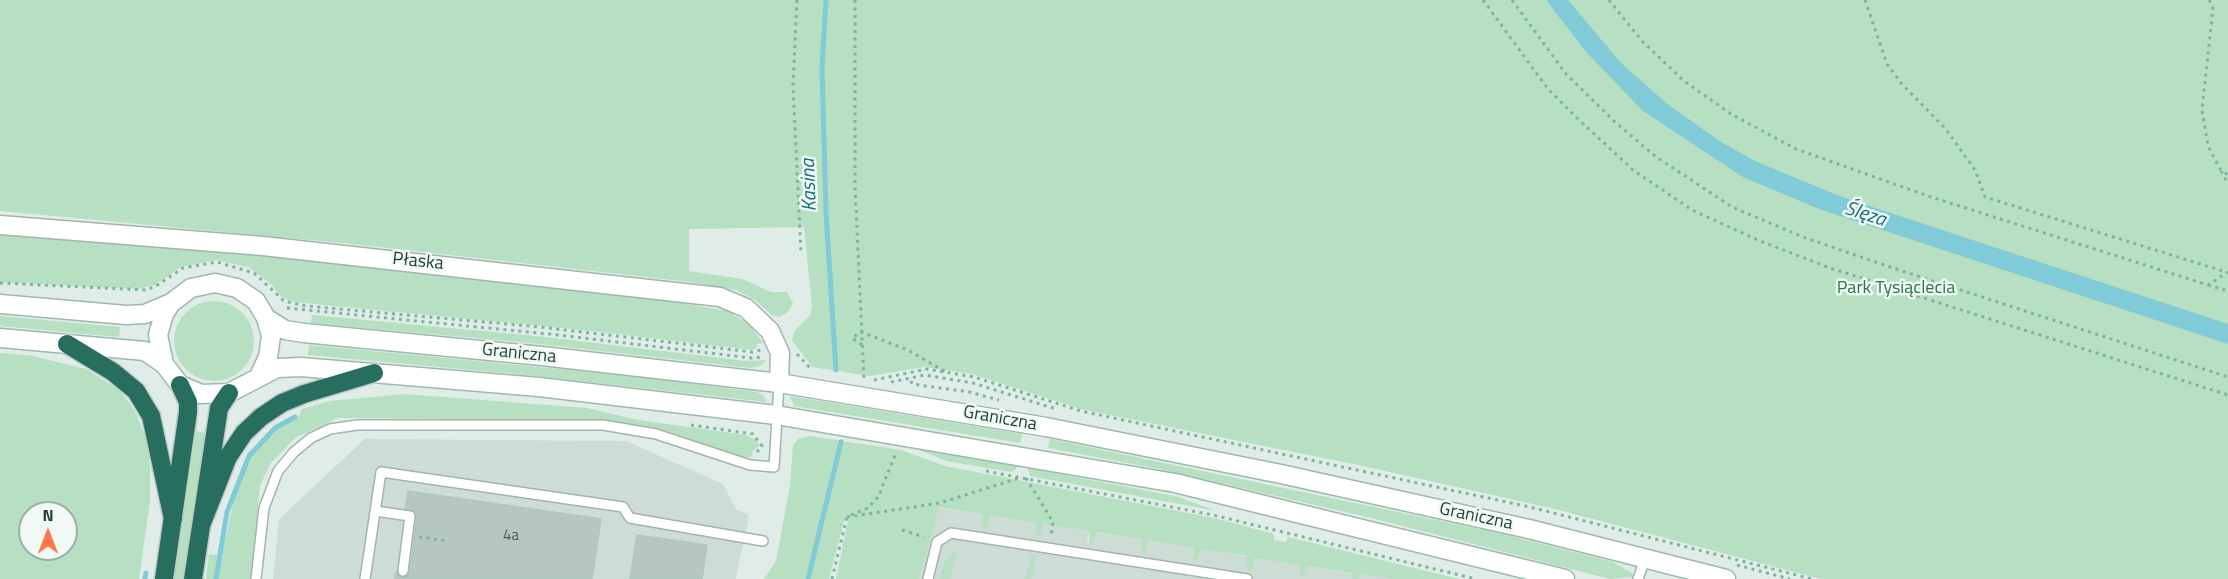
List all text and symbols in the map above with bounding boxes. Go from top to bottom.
water label: Kasina [797,158,823,212]
water label: Ślęza [1841,197,1889,233]
street label: Płaska [391,249,445,275]
park label: Park Tysiąclecia [1837,278,1955,300]
street label: Graniczna [481,339,557,369]
street label: Graniczna [961,402,1039,436]
street label: Graniczna [1437,499,1515,535]
north arrow [18,501,78,561]
text: N [42,503,54,527]
house number: 4a [503,527,519,545]

